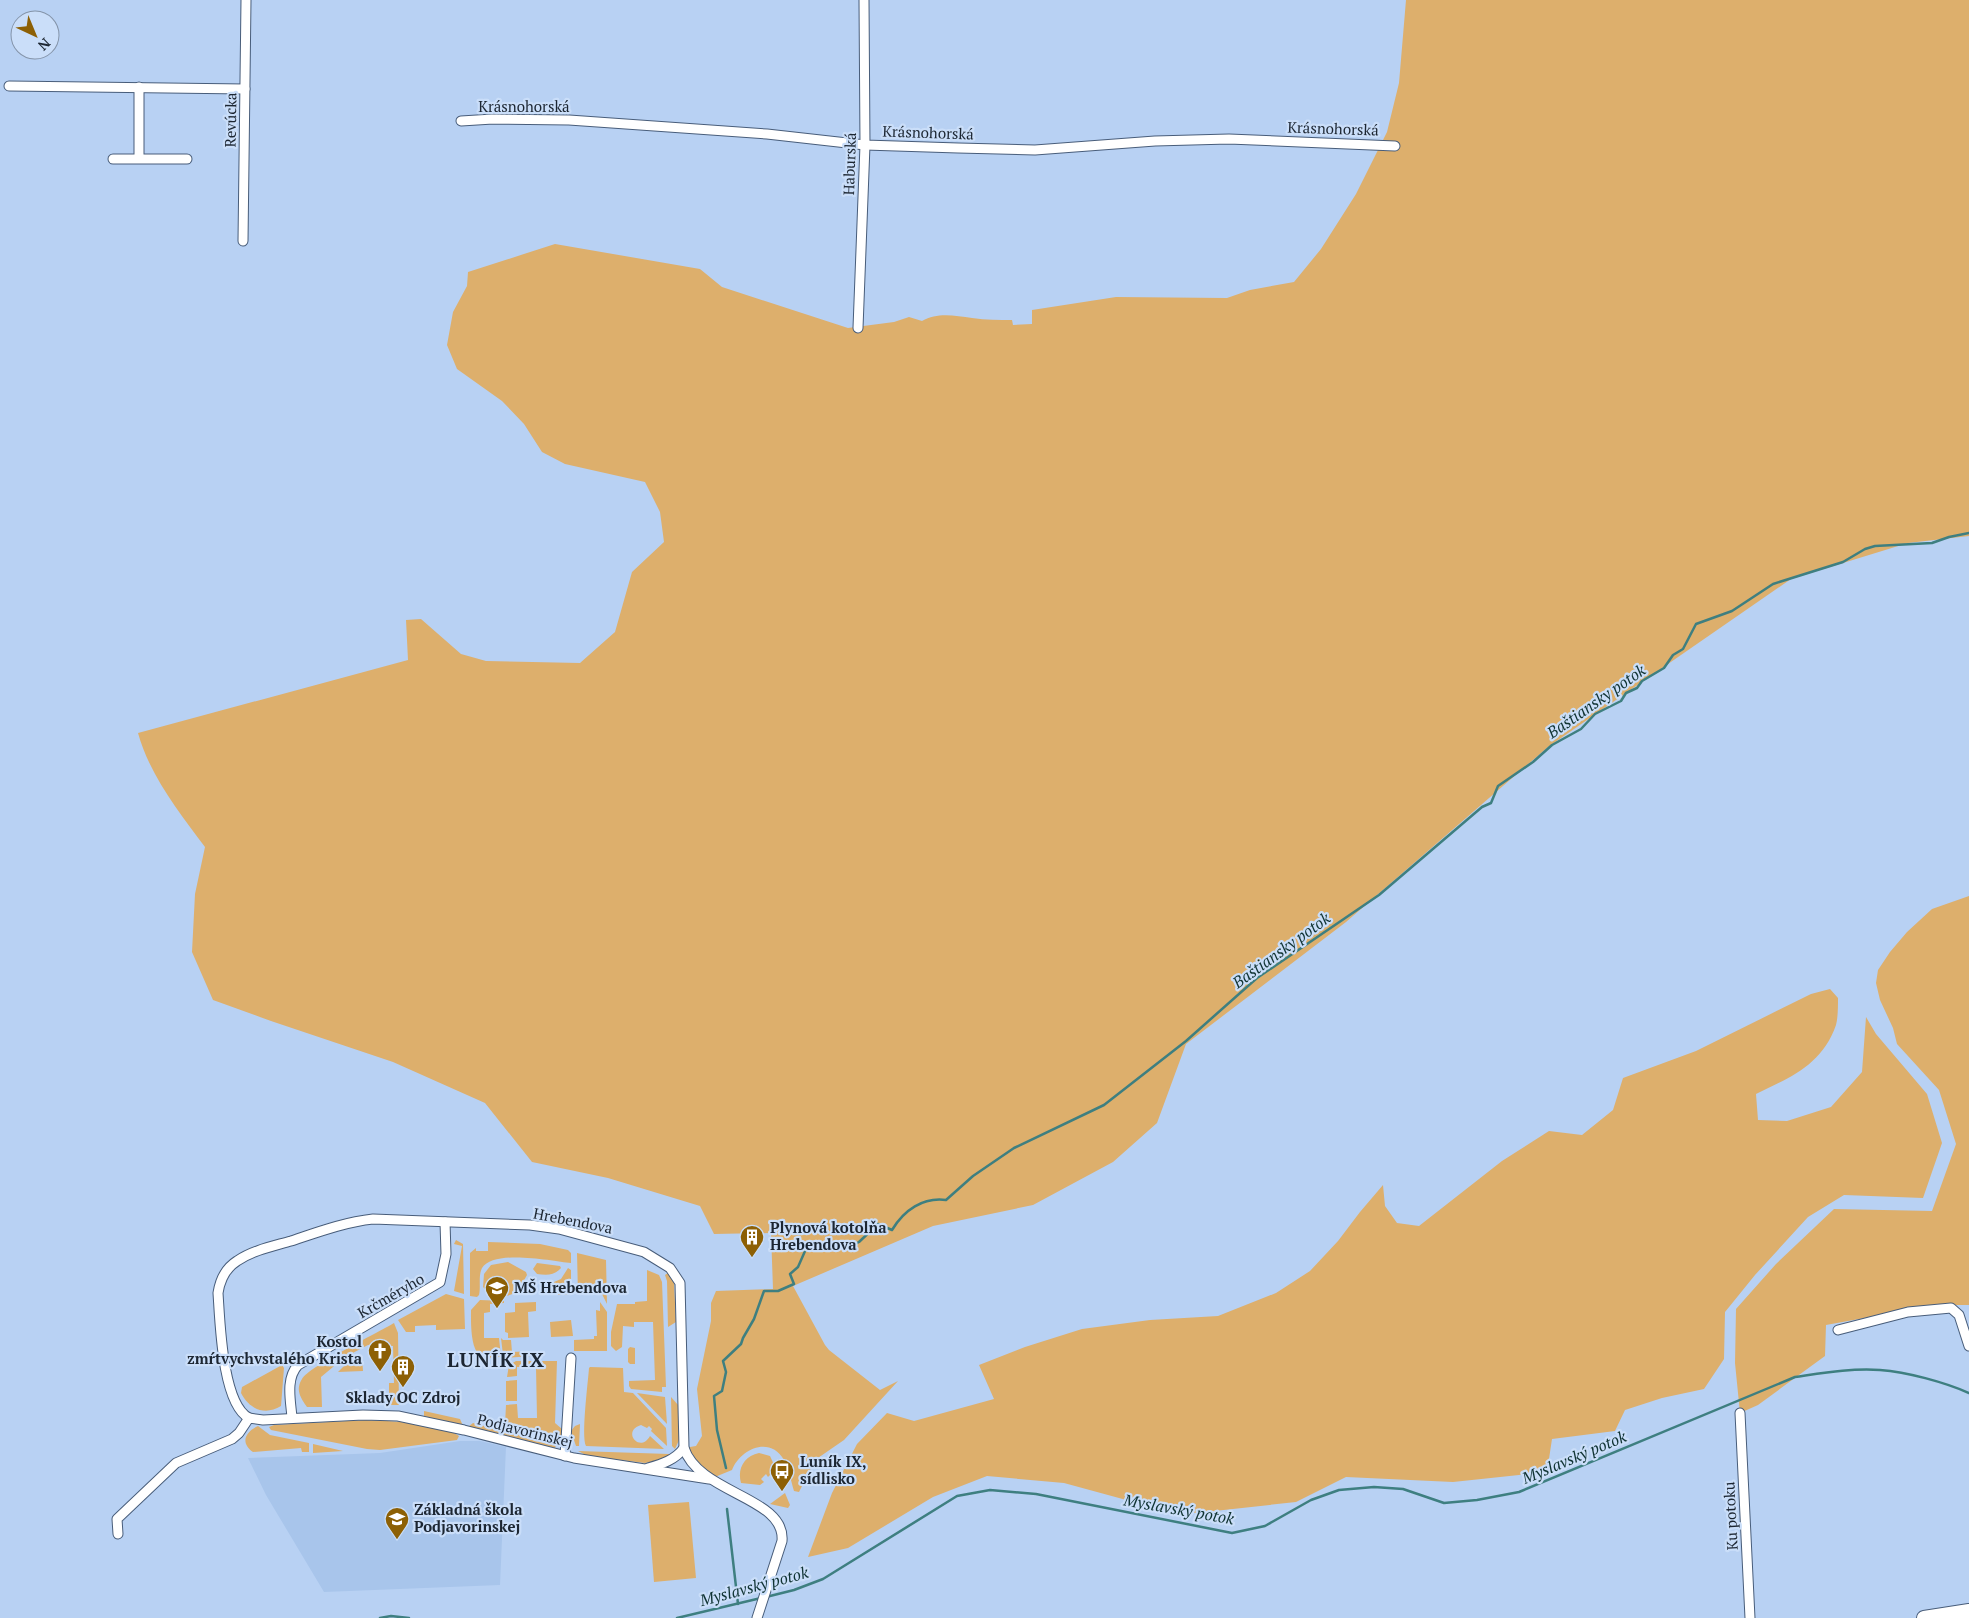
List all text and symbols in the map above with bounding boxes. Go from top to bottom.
north arrow [10,10,60,60]
text: N [34,34,55,55]
street label: Revúcka [220,92,240,148]
street label: Krásnohorská [478,96,570,116]
street label: Krásnohorská [1287,116,1379,140]
street label: Krásnohorská [882,120,974,144]
street label: Haburská [838,132,860,196]
water label: Baštiansky potok [1541,659,1650,744]
water label: Baštiansky potok [1227,907,1335,994]
street label: Hrebendova [532,1203,615,1238]
place label: Plynová kotolňa Hrebendova [770,1217,887,1254]
building icon: Plynová kotolňa Hrebendova [739,1224,765,1258]
street label: Krčméryho [354,1268,427,1322]
school or university icon: MŠ Hrebendova [484,1275,510,1309]
place label: MŠ Hrebendova [514,1277,628,1297]
place label: Kostol zmŕtvychvstalého Krista [187,1331,363,1368]
church icon: Kostol zmŕtvychvstalého Krista [367,1338,393,1372]
district label: LUNÍK IX [447,1346,545,1373]
building icon: Sklady OC Zdroj [390,1354,416,1388]
place label: Sklady OC Zdroj [345,1387,461,1407]
street label: Podjavorinskej [475,1409,575,1452]
water label: Myslavský potok [1517,1425,1630,1489]
place label: Luník IX, sídlisko [800,1451,867,1488]
bus stop icon: Luník IX, sídlisko [769,1458,795,1492]
street label: Ku potoku [1718,1481,1742,1551]
water label: Myslavský potok [1121,1488,1236,1530]
place label: Základná škola Podjavorinskej [414,1499,523,1536]
school or university icon: Základná škola Podjavorinskej [384,1506,410,1540]
water label: Myslavský potok [696,1561,811,1611]

